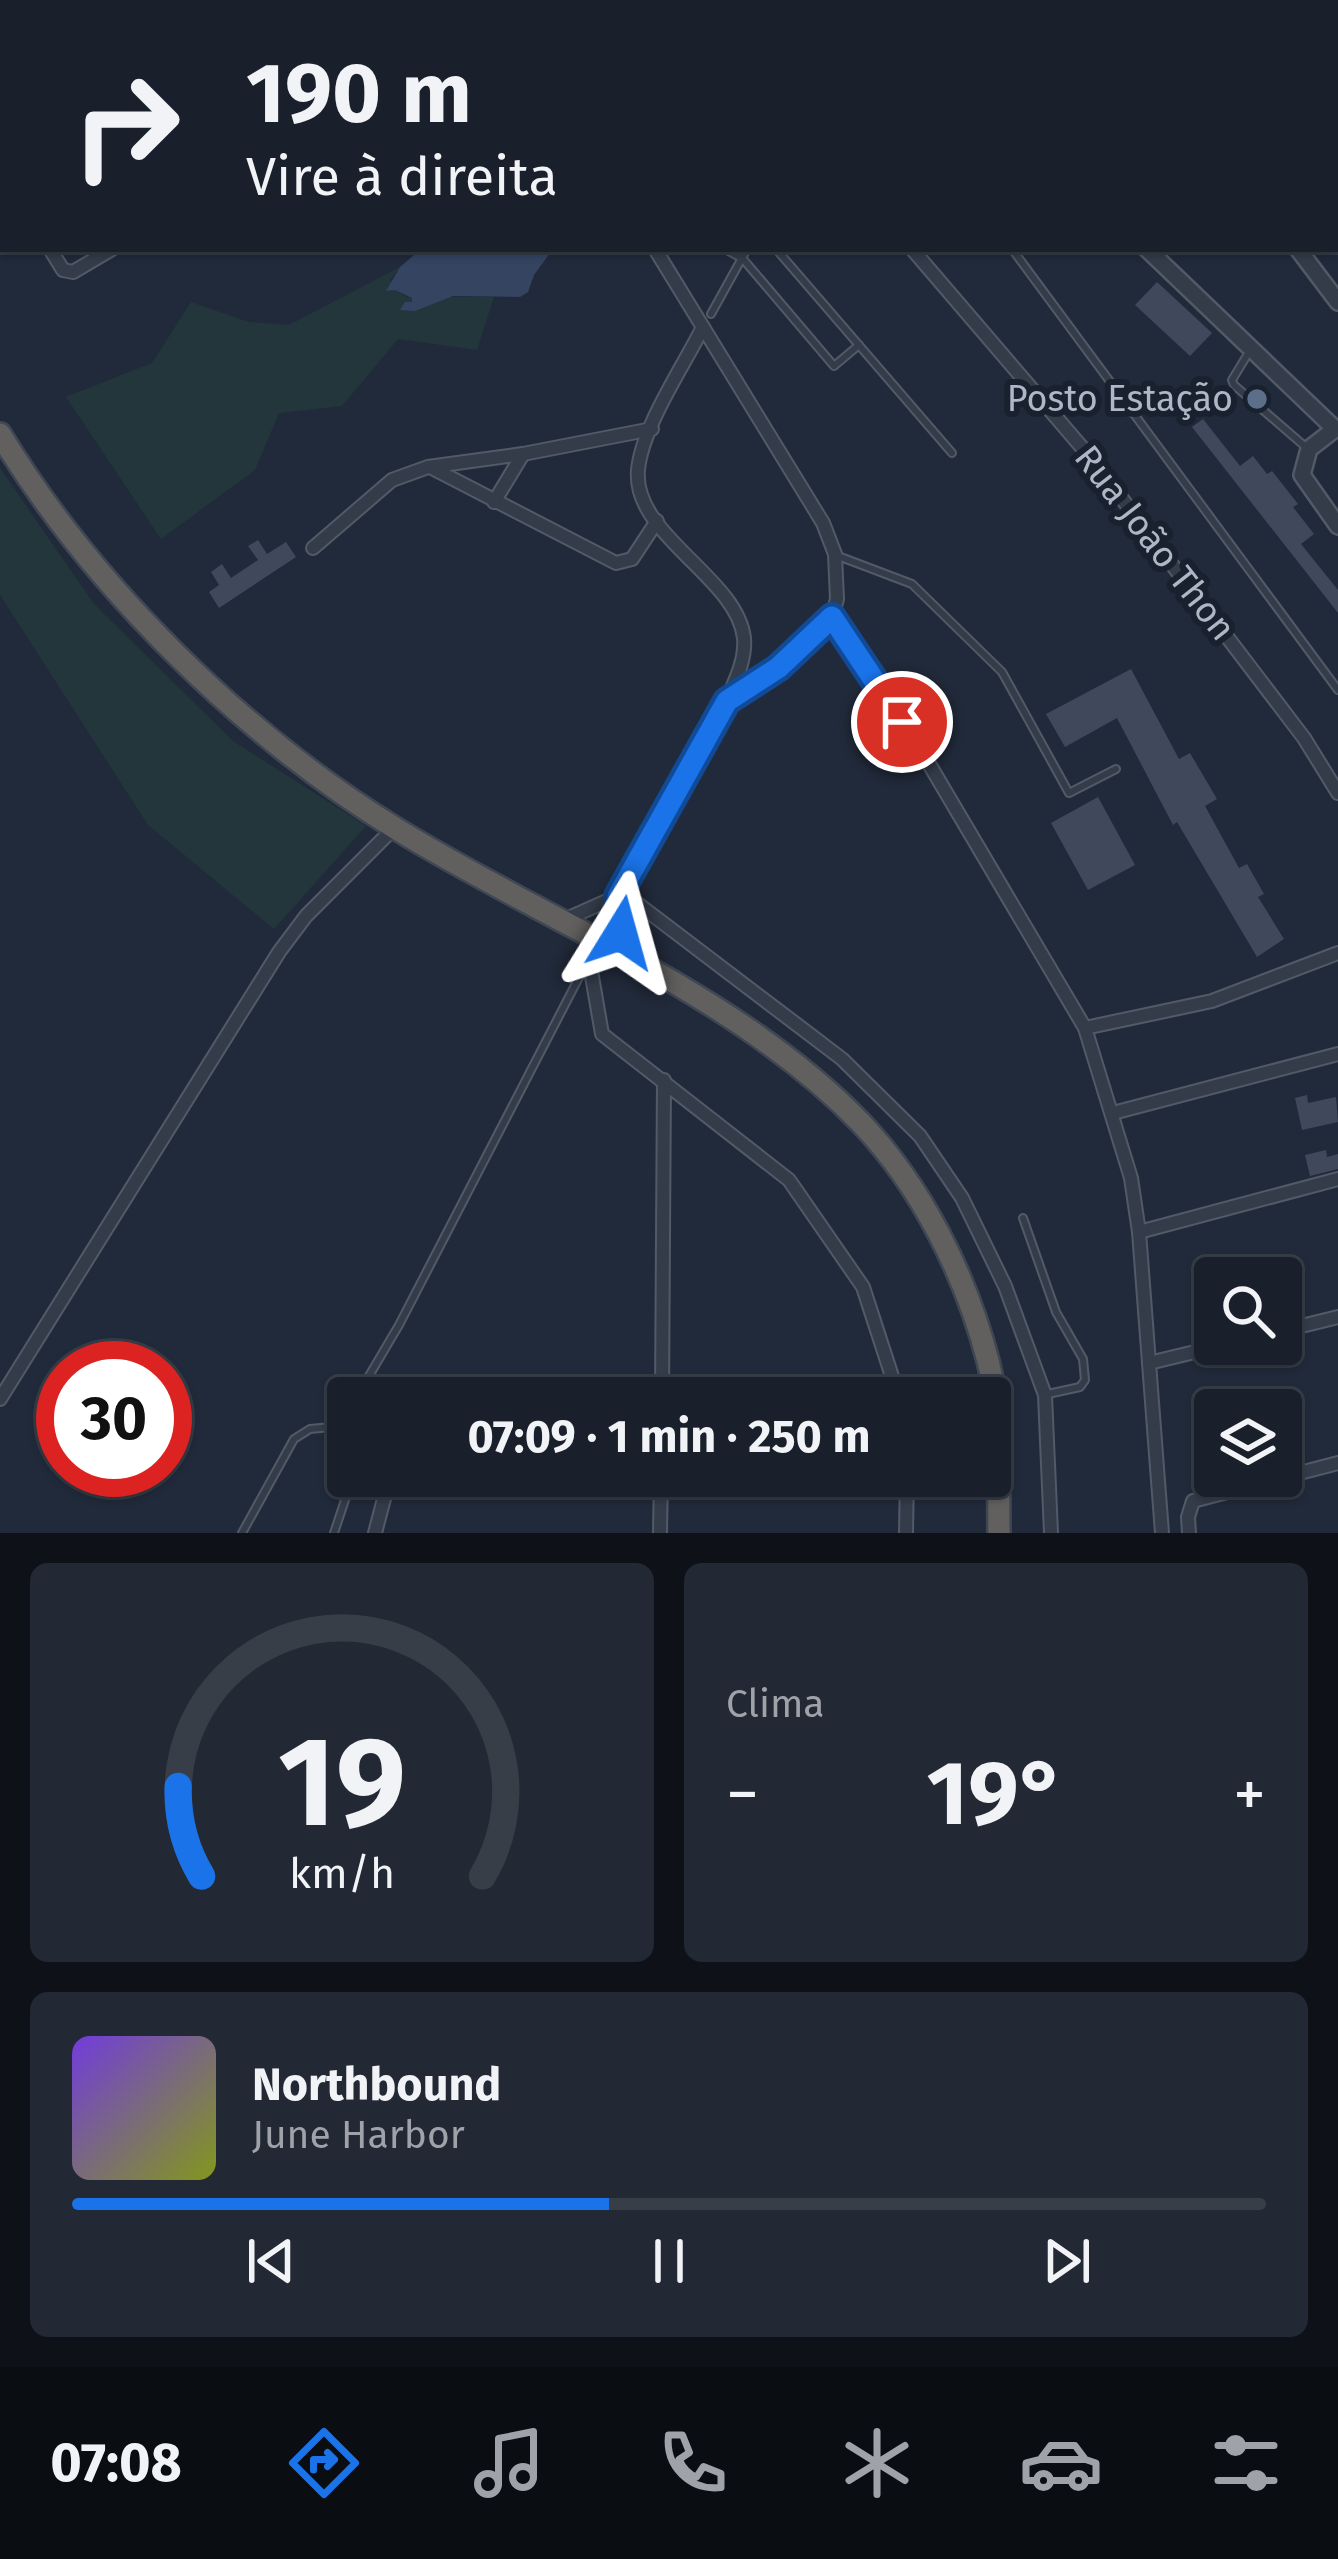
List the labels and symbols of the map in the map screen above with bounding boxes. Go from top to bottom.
place label: Posto Estação [1007,377,1233,421]
marker: Posto Estação [1244,386,1270,412]
street label: Rua João Thon [1065,437,1245,649]
pin [851,671,953,773]
position arrow [558,870,684,996]
speed limit sign: 30 [36,1341,192,1497]

